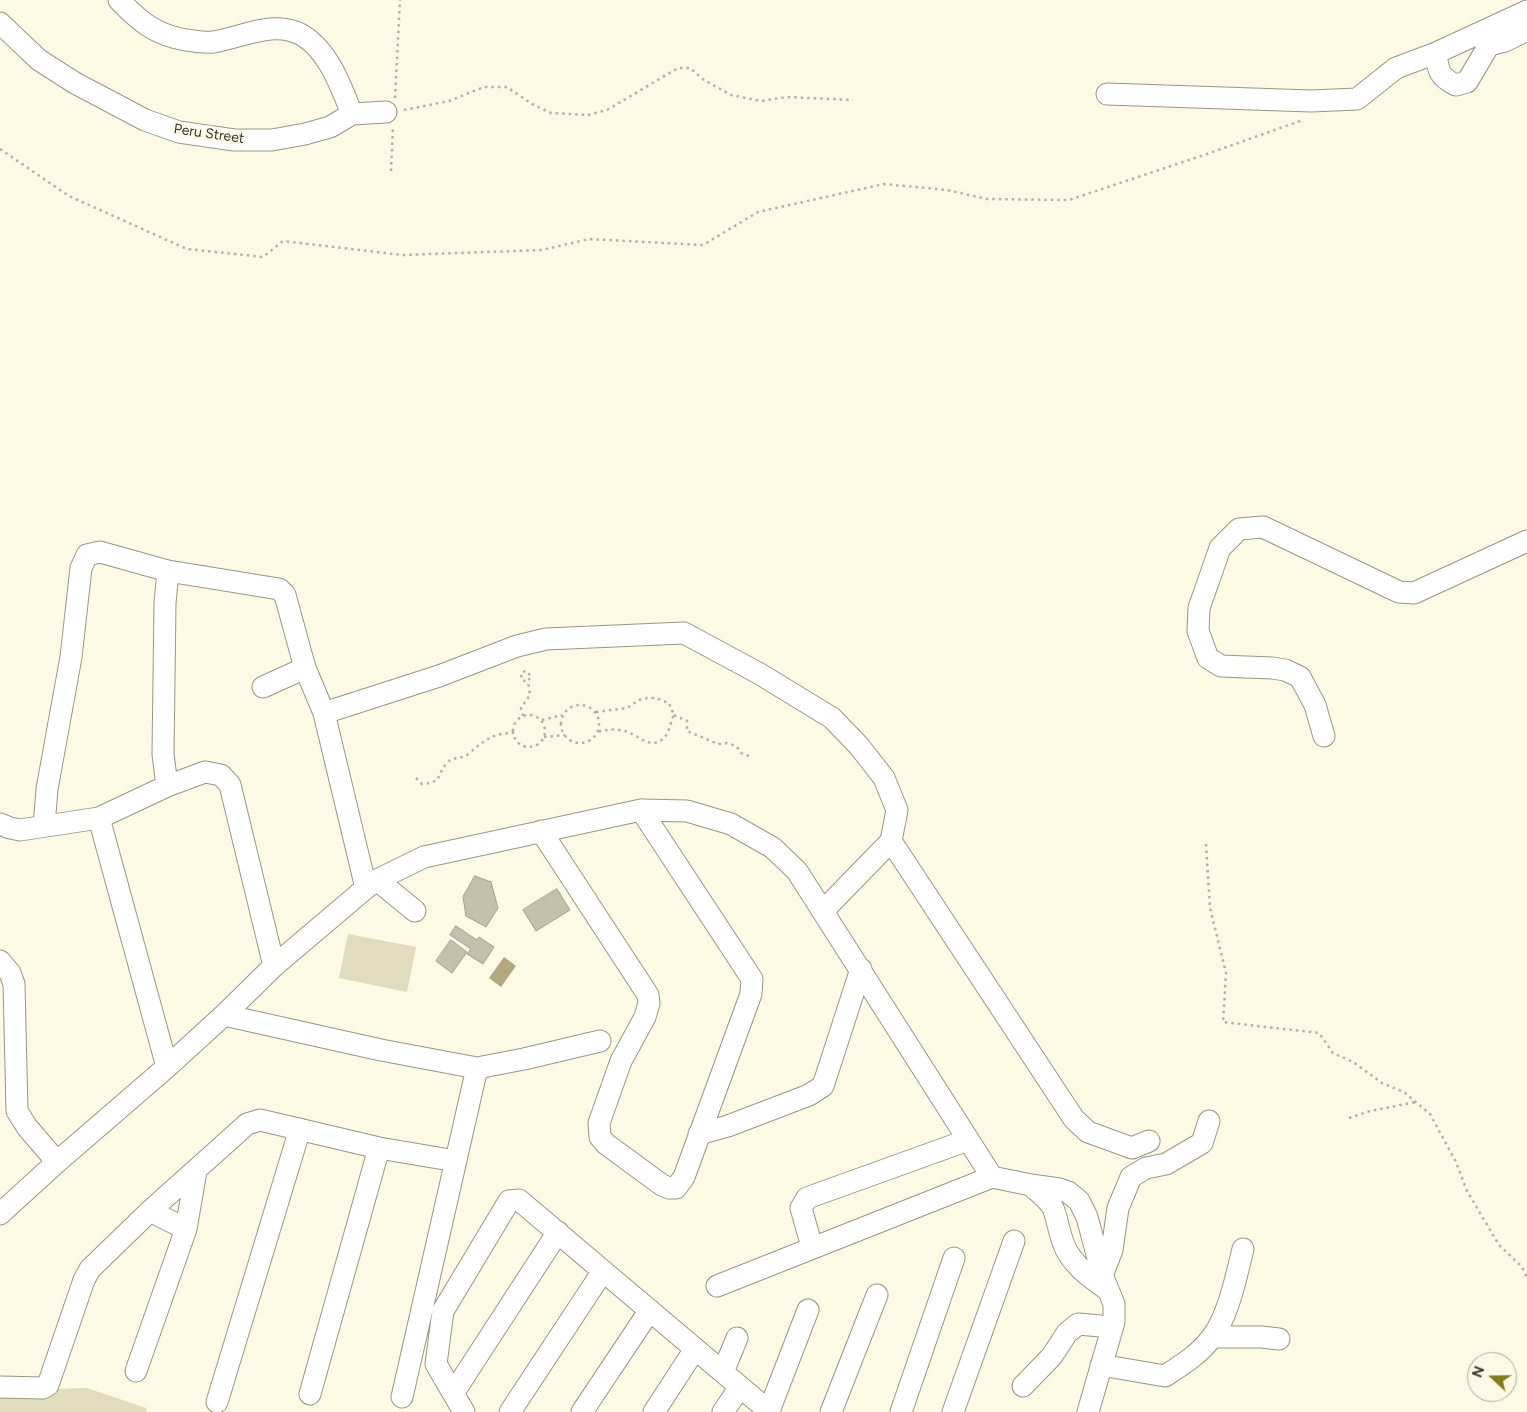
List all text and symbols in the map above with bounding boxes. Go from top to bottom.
street label: Peru Street [173,121,245,147]
north arrow [1467,1352,1517,1402]
text: N [1469,1364,1488,1380]

